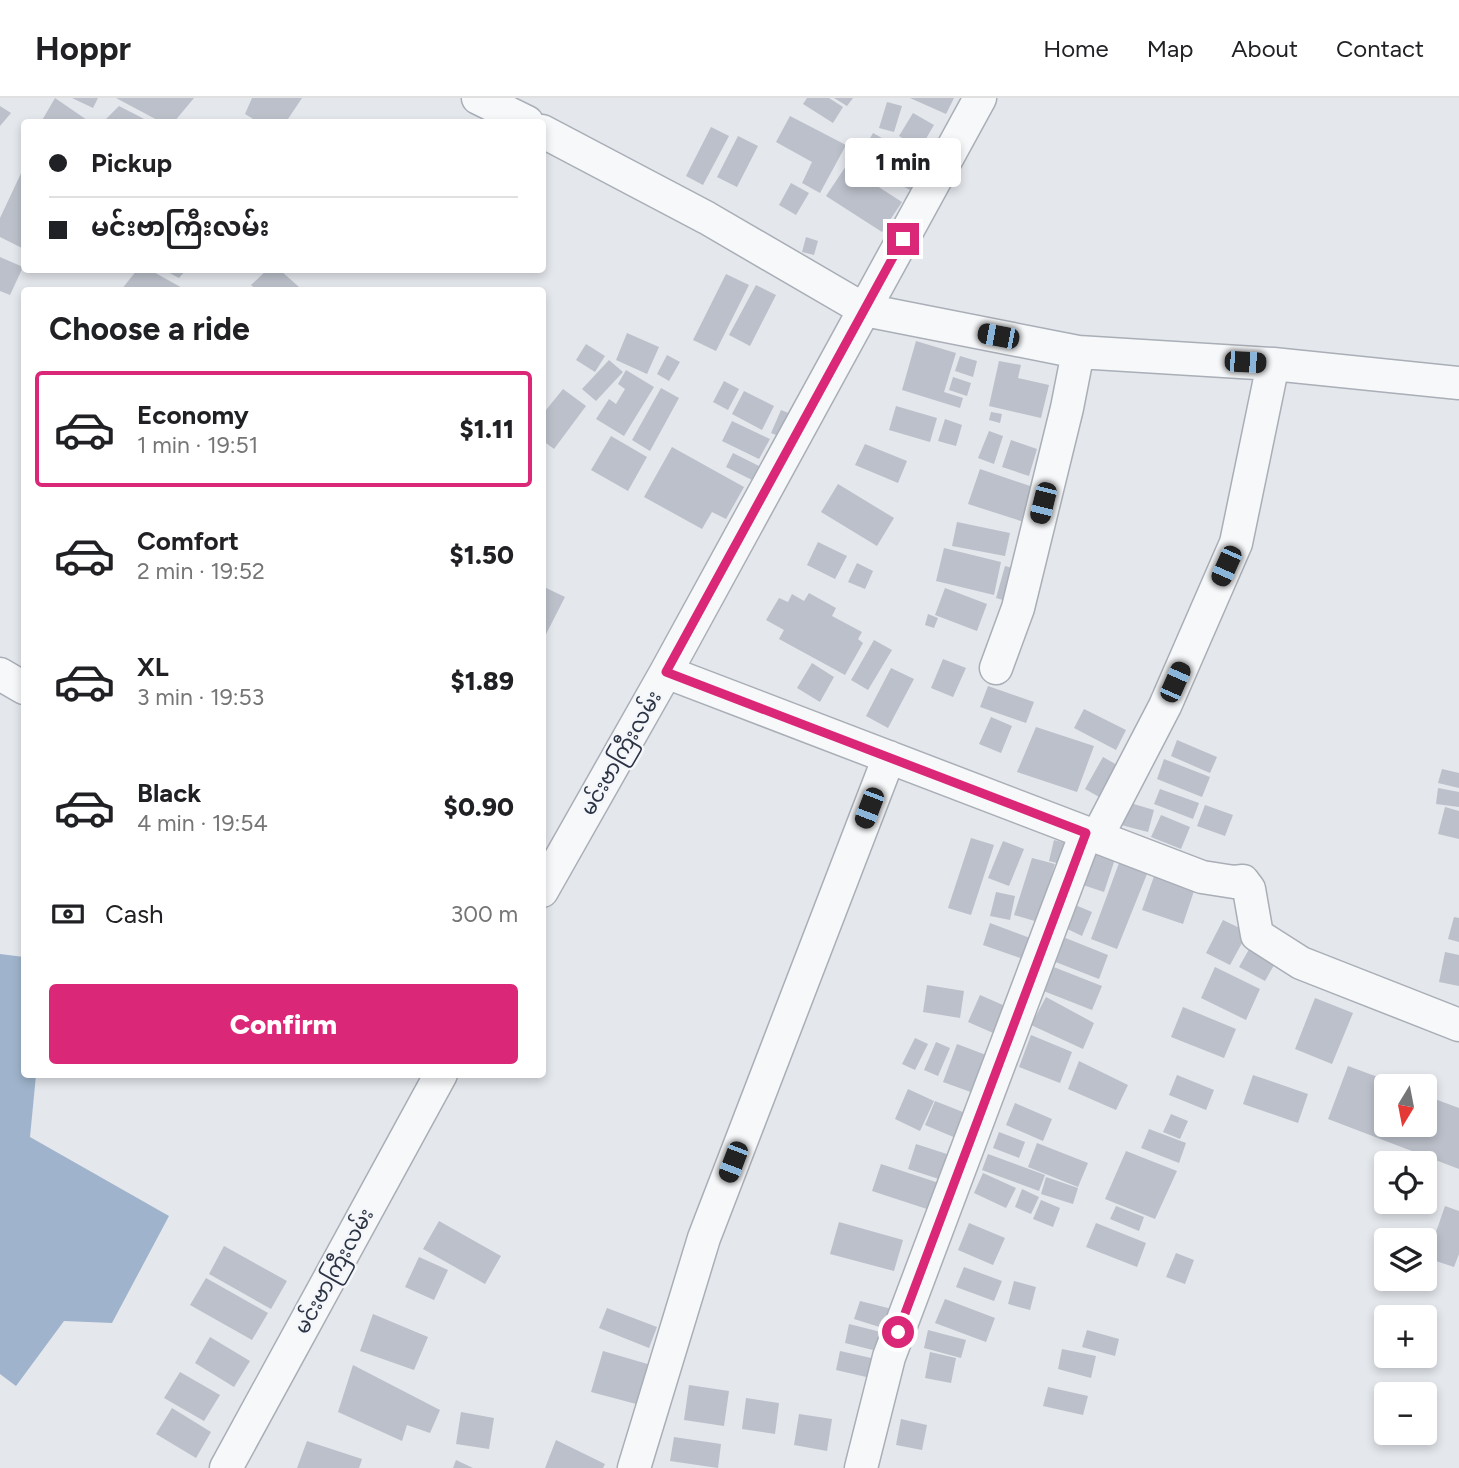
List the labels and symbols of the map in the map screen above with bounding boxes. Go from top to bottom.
callout: 1 min [845,138,961,186]
route end [887,223,919,255]
car [976,322,1021,350]
car [1224,350,1267,374]
car [1028,480,1059,526]
car [1208,543,1245,589]
car [1157,659,1194,705]
street label: မင်းဗာကြီးလမ်း [572,685,671,822]
car [852,785,887,831]
north arrow [1374,1074,1437,1138]
car [716,1139,751,1185]
street label: မင်းဗာကြီးလမ်း [286,1202,383,1340]
route start [882,1316,914,1348]

